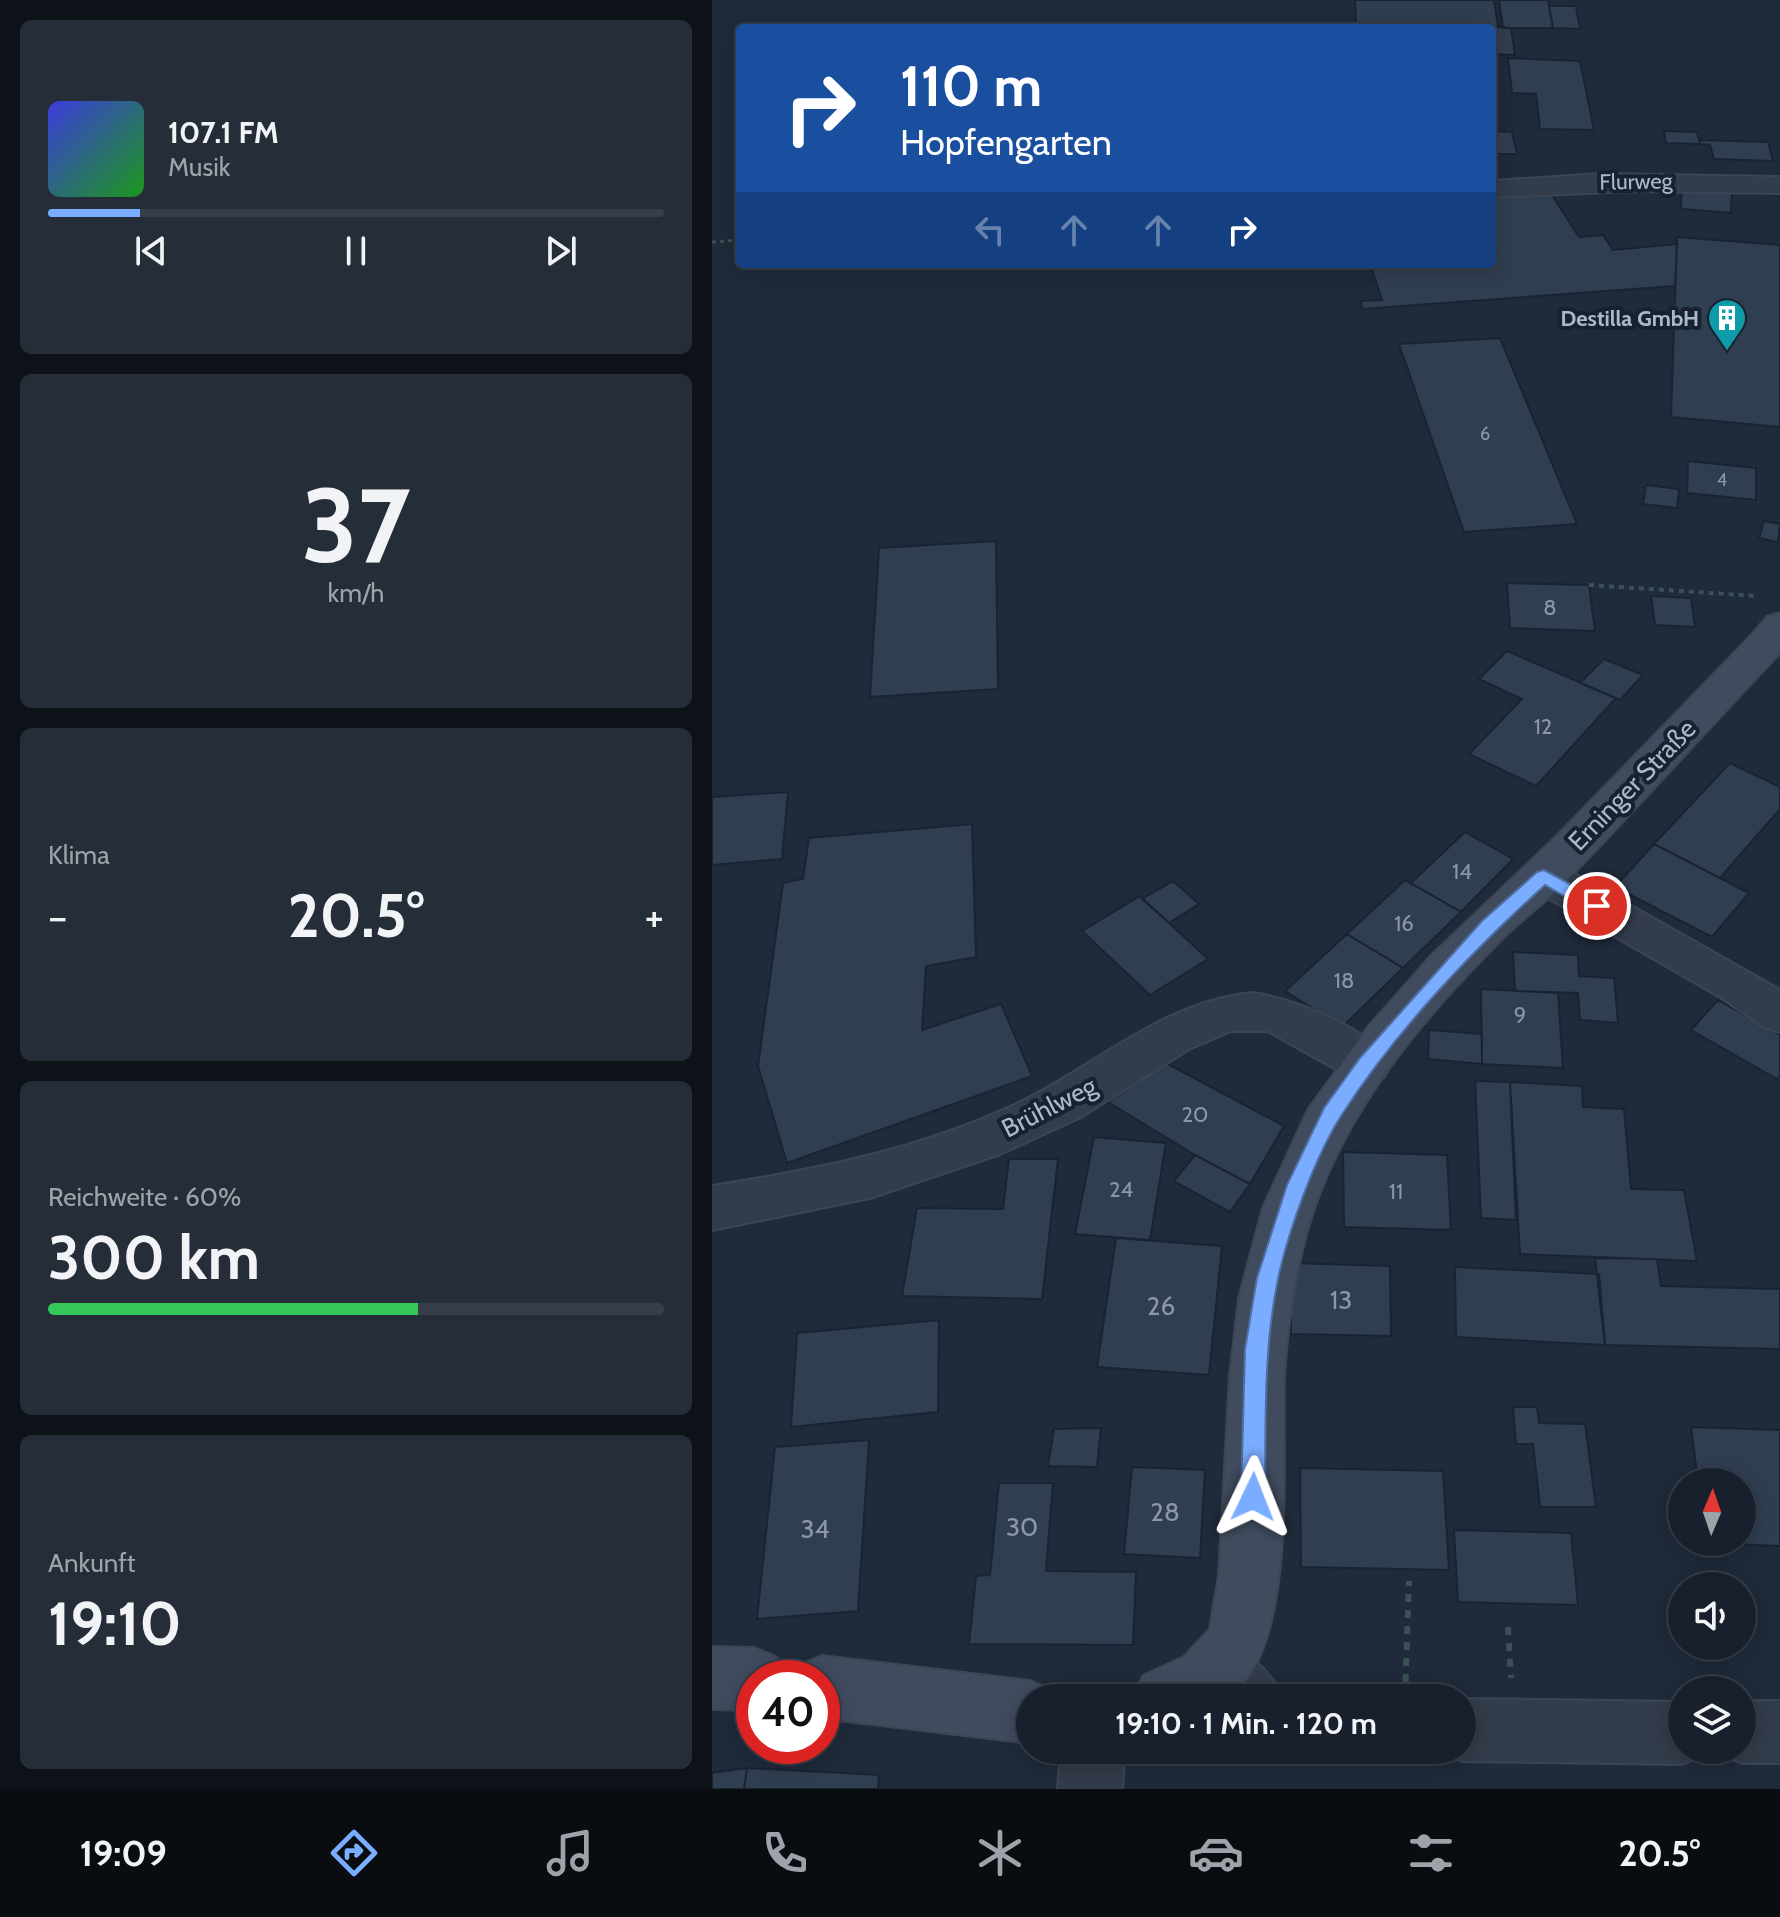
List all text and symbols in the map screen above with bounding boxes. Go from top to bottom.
text: 110 m [900,52,1042,120]
icon: right [768,56,872,160]
text: 107.1 FM [168,114,279,151]
text: Hopfengarten [900,120,1112,164]
text: Musik [168,151,230,183]
street label: Flurweg [1599,167,1674,196]
icon: left [968,208,1012,252]
icon: ahead [1052,208,1096,252]
icon: ahead [1136,208,1180,252]
icon: right [1220,208,1264,252]
icon: previous [129,229,173,273]
icon: pause [334,229,378,273]
icon: next [539,229,583,273]
building icon: Destilla GmbH [1706,297,1748,352]
place label: Destilla GmbH [1561,305,1699,332]
house number: 6 [1480,423,1490,445]
text: 37 [301,462,411,588]
house number: 4 [1717,469,1727,491]
text: km/h [328,577,384,609]
house number: 8 [1543,594,1557,621]
house number: 12 [1534,713,1552,740]
street label: Erninger Straße [1562,713,1702,857]
text: Klima [48,839,110,871]
house number: 14 [1452,858,1472,885]
pin [1563,872,1631,940]
text: 20.5° [288,879,424,952]
icon: arrive [1575,884,1619,928]
text: − [48,890,67,943]
text: + [645,890,664,943]
house number: 16 [1394,910,1414,937]
house number: 18 [1334,967,1354,994]
house number: 9 [1514,1001,1526,1028]
street label: Brühlweg [996,1069,1103,1144]
house number: 20 [1182,1101,1208,1128]
house number: 24 [1109,1176,1133,1203]
house number: 11 [1389,1178,1403,1205]
text: Reichweite · 60% [48,1181,241,1213]
text: 300 km [48,1221,260,1294]
house number: 13 [1330,1284,1352,1316]
house number: 26 [1147,1290,1175,1322]
position arrow [1211,1455,1295,1539]
north arrow [1668,1468,1756,1556]
map controls [1668,1468,1756,1764]
house number: 28 [1150,1496,1180,1528]
house number: 30 [1006,1511,1038,1543]
house number: 34 [800,1513,830,1545]
text: Ankunft [48,1547,136,1579]
button: sound [1668,1572,1756,1660]
text: 19:10 [48,1587,182,1660]
speed limit sign: 40 [736,1660,840,1764]
button: layers [1668,1676,1756,1764]
text: 19:10 · 1 Min. · 120 m [1115,1705,1377,1742]
icon: directions [326,1825,382,1881]
icon: music [542,1825,598,1881]
icon: phone [757,1825,813,1881]
icon: climate [972,1825,1028,1881]
icon: car [1188,1825,1244,1881]
icon: filters [1403,1825,1459,1881]
text: 19:09 [80,1831,167,1875]
text: 20.5° [1618,1831,1700,1875]

